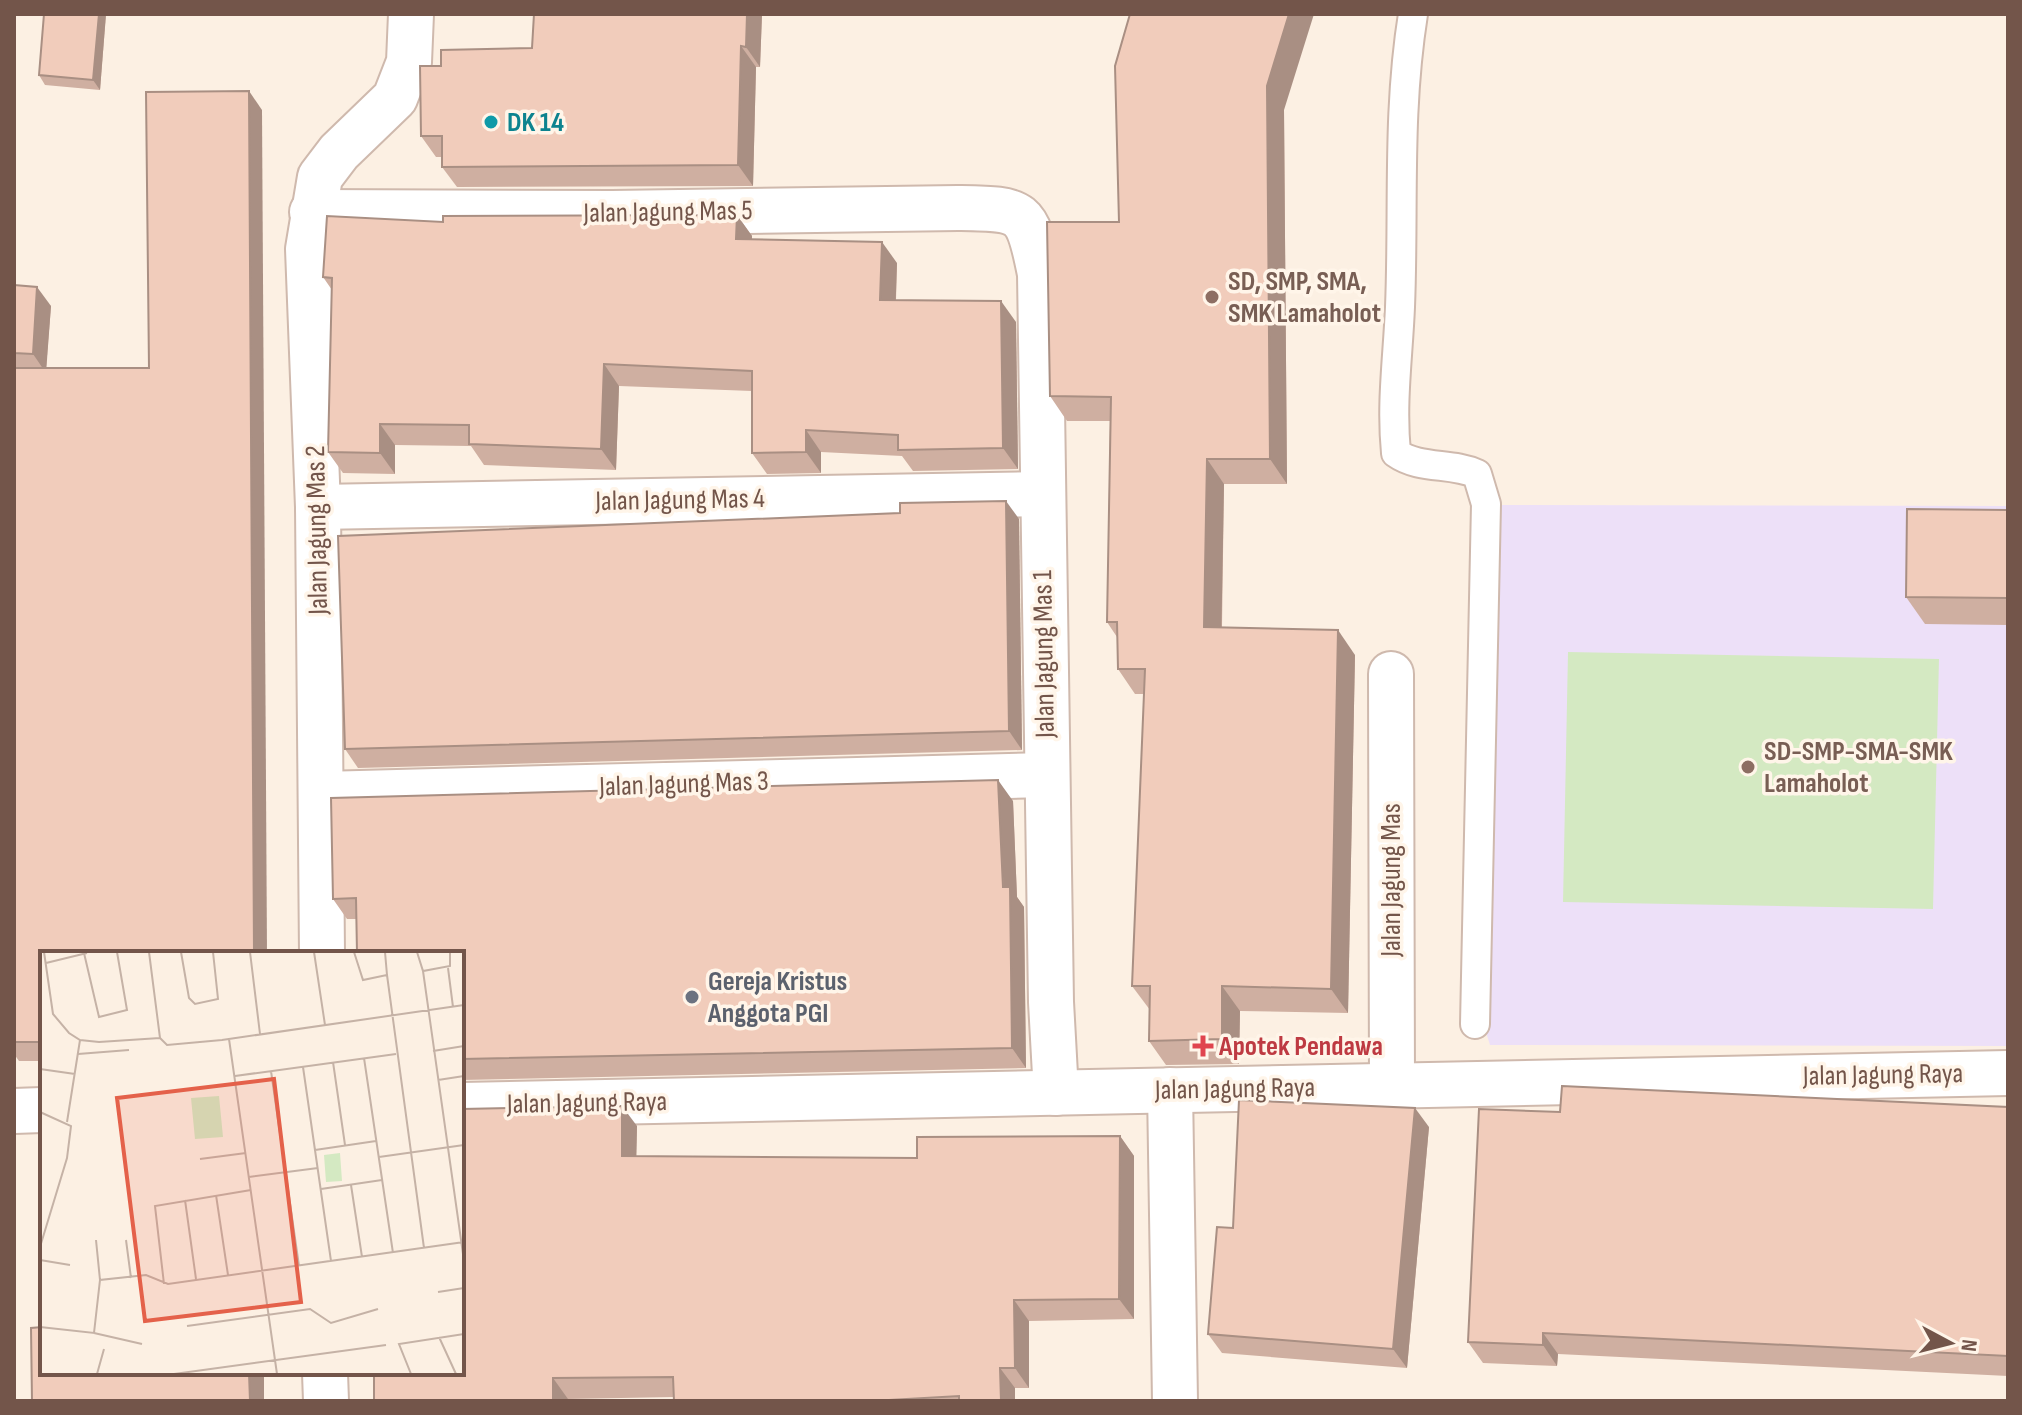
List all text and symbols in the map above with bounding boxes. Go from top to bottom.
place label: DK 14 [507,106,564,139]
marker: DK 14 [482,113,500,131]
street label: Jalan Jagung Mas 5 [582,194,753,230]
place label: SD, SMP, SMA, SMK Lamaholot [1228,265,1381,330]
marker: SD, SMP, SMA, SMK Lamaholot [1203,288,1221,306]
street label: Jalan Jagung Mas 2 [299,445,335,616]
street label: Jalan Jagung Mas 4 [594,482,765,518]
street label: Jalan Jagung Mas 1 [1026,570,1062,739]
place label: SD-SMP-SMA-SMK Lamaholot [1764,735,1953,800]
marker: SD-SMP-SMA-SMK Lamaholot [1739,758,1757,776]
street label: Jalan Jagung Mas 3 [598,765,769,803]
street label: Jalan Jagung Mas [1375,803,1408,958]
inset map [40,951,464,1375]
place label: Gereja Kristus Anggota PGI [707,965,847,1030]
marker: Gereja Kristus Anggota PGI [683,988,701,1006]
place label: Apotek Pendawa [1218,1030,1383,1063]
marker: Apotek Pendawa [1194,1037,1212,1055]
street label: Jalan Jagung Raya [1802,1057,1963,1093]
street label: Jalan Jagung Raya [1154,1071,1315,1107]
street label: Jalan Jagung Raya [506,1085,667,1121]
north arrow [1910,1303,1990,1383]
text: N [1954,1338,1982,1353]

